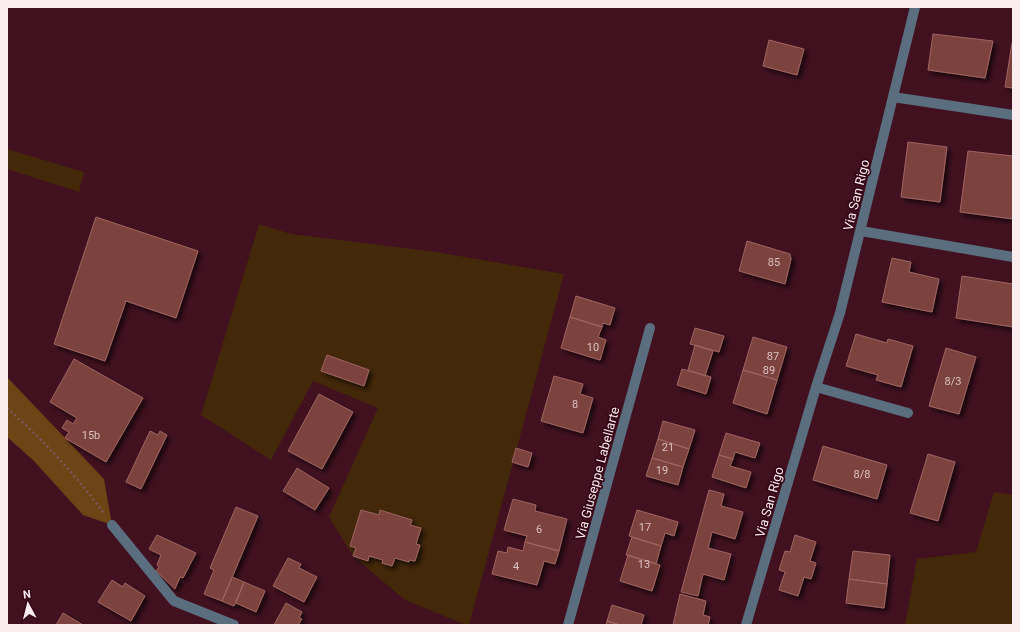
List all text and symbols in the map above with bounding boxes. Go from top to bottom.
street label: Via San Rigo [840,158,873,232]
house number: 85 [768,256,780,269]
house number: 10 [587,341,599,354]
house number: 87 [767,350,779,363]
house number: 89 [763,364,775,377]
house number: 8/3 [945,375,961,388]
house number: 8 [572,398,578,411]
street label: Via Giuseppe Labellarte [573,405,622,541]
house number: 15b [82,429,100,442]
house number: 21 [662,441,674,454]
house number: 19 [656,464,668,477]
street label: Via San Rigo [752,465,787,539]
house number: 8/8 [854,468,870,481]
house number: 17 [639,521,651,534]
house number: 6 [536,523,542,536]
house number: 13 [638,558,650,571]
house number: 4 [513,560,519,573]
north arrow [8,584,48,624]
text: N [22,588,32,601]

